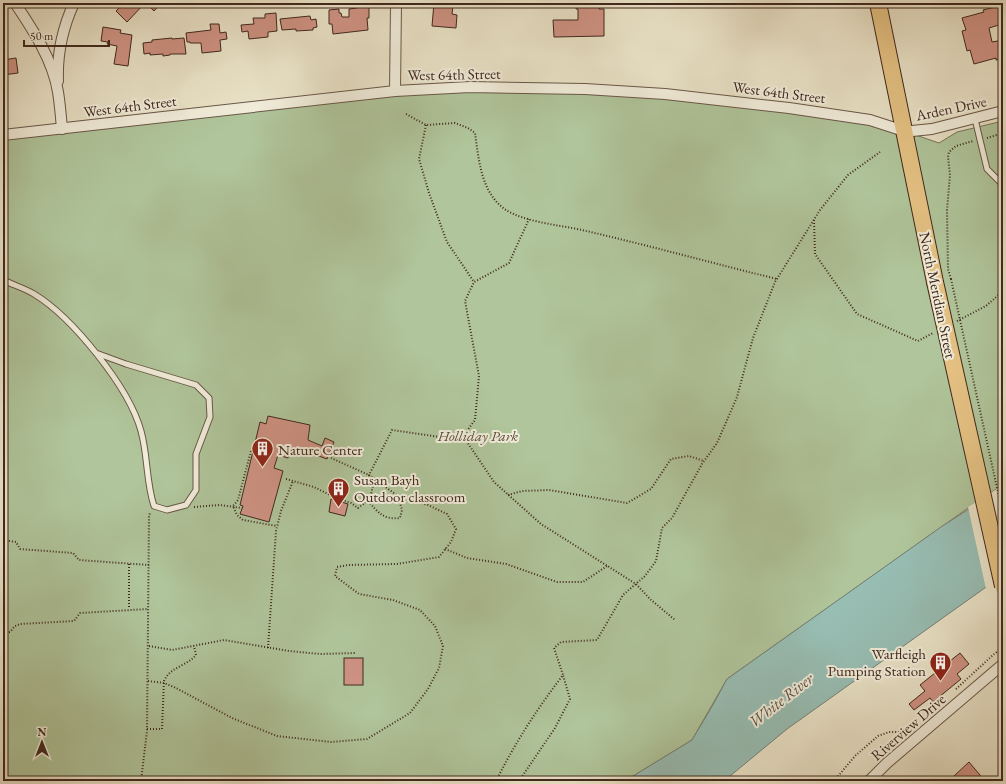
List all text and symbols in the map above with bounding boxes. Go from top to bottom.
scale bar [24,22,109,48]
text: 50 m [30,28,54,44]
street label: West 64th Street [407,64,501,84]
street label: West 64th Street [731,77,827,107]
street label: West 64th Street [82,91,178,121]
street label: Arden Drive [913,91,988,125]
street label: North Meridian Street [915,230,961,360]
park label: Holliday Park [437,426,518,445]
building icon: Nature Center [250,436,276,469]
place label: Nature Center [278,440,362,459]
place label: Susan Bayh Outdoor classroom [354,470,466,506]
building icon: Susan Bayh Outdoor classroom [325,475,351,508]
place label: Warfleigh Pumping Station [828,644,926,680]
building icon: Warfleigh Pumping Station [928,649,954,682]
water label: White River [744,668,818,732]
street label: Riverview Drive [867,689,949,765]
north arrow [22,722,62,762]
text: N [38,725,47,739]

